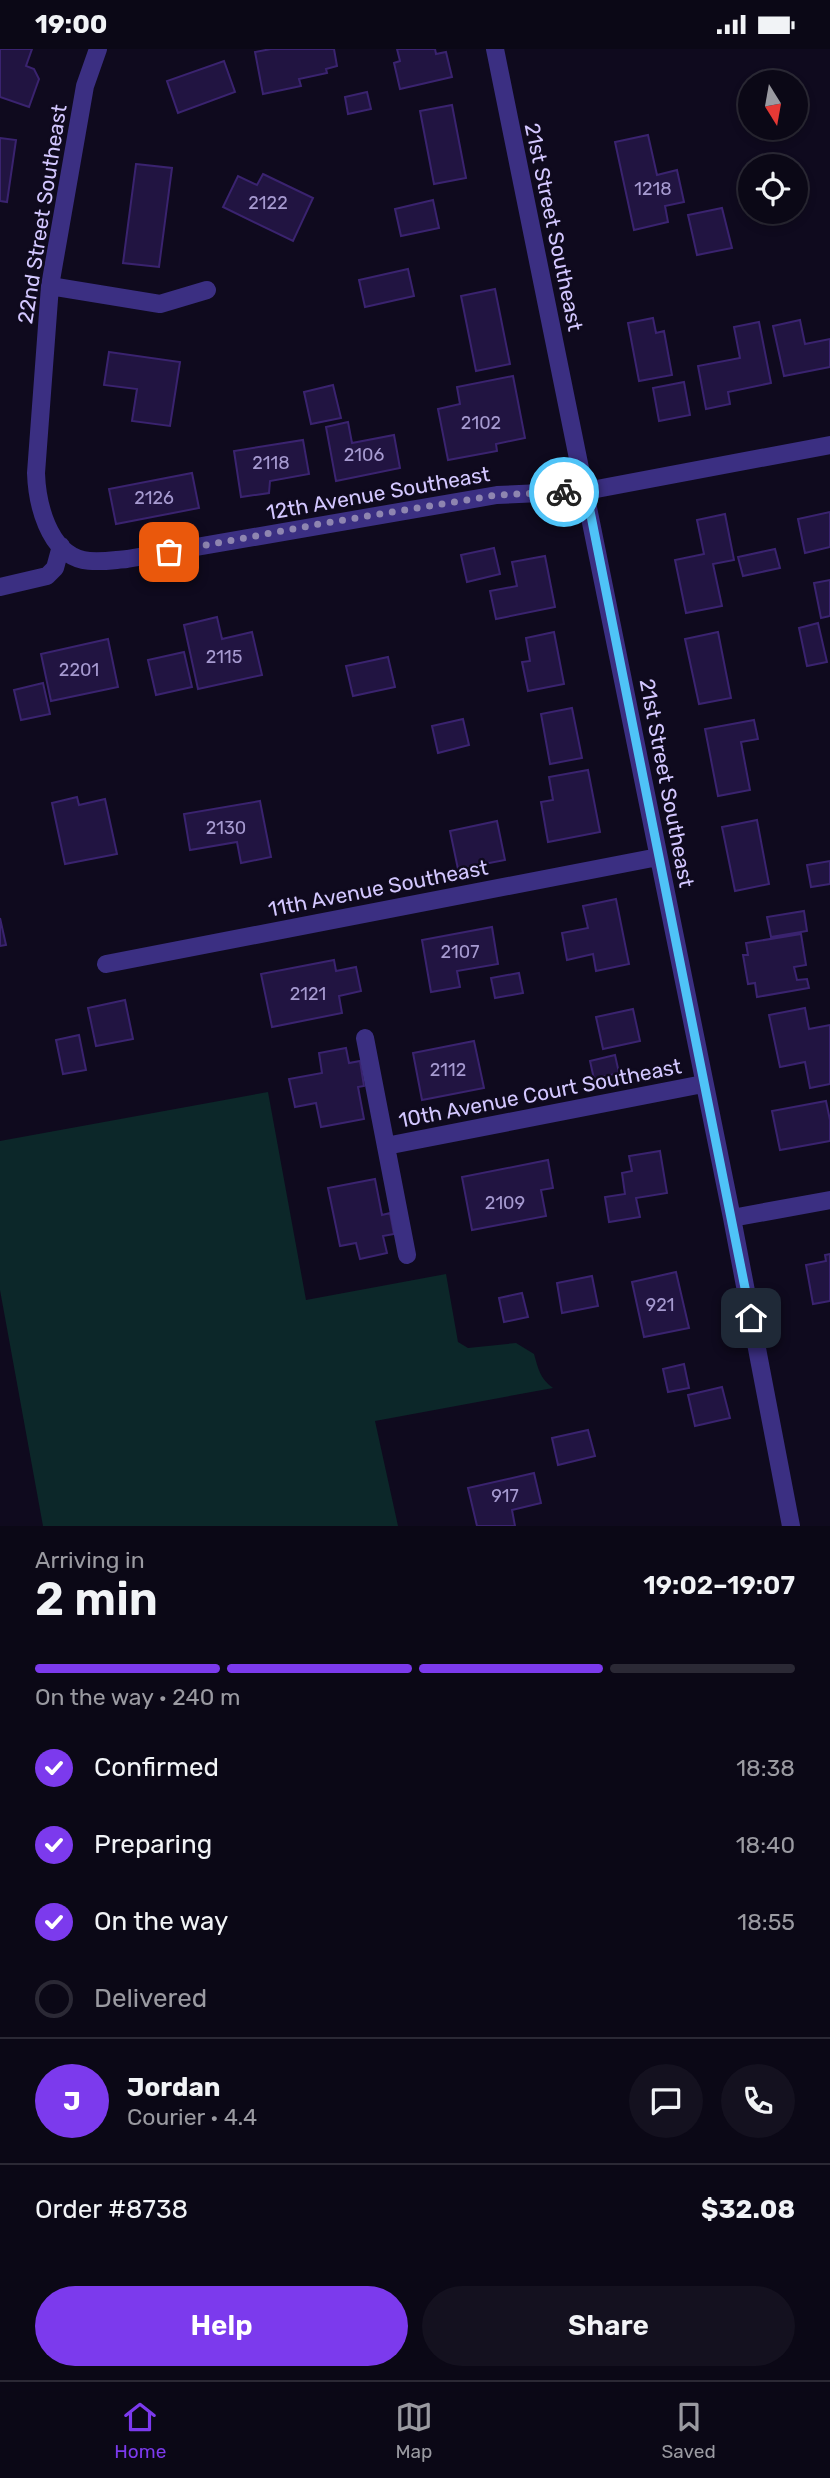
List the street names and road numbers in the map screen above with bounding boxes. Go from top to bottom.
street label: 22nd Street Southeast [12,102,72,326]
street label: 21st Street Southeast [520,121,588,333]
street label: 12th Avenue Southeast [264,461,492,525]
street label: 21st Street Southeast [634,676,700,890]
street label: 11th Avenue Southeast [266,854,490,922]
street label: 10th Avenue Court Southeast [396,1053,684,1133]

